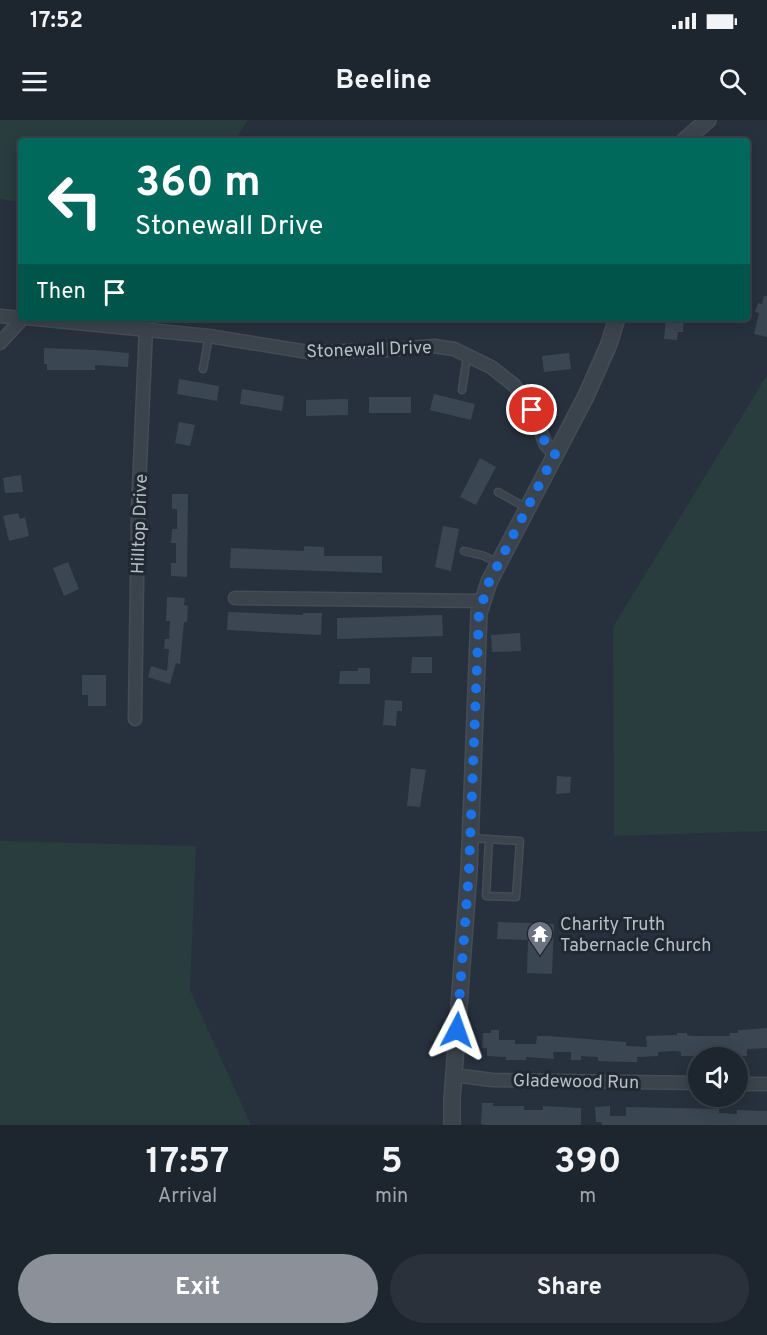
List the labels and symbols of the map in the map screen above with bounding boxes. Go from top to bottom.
street label: Stonewall Drive [306,337,432,364]
pin [506,384,557,435]
street label: Hilltop Drive [127,474,154,575]
place label: Charity Truth Tabernacle Church [560,914,711,958]
temple icon: Charity Truth Tabernacle Church [525,919,555,957]
position arrow [425,998,489,1062]
street label: Gladewood Run [513,1070,639,1095]

